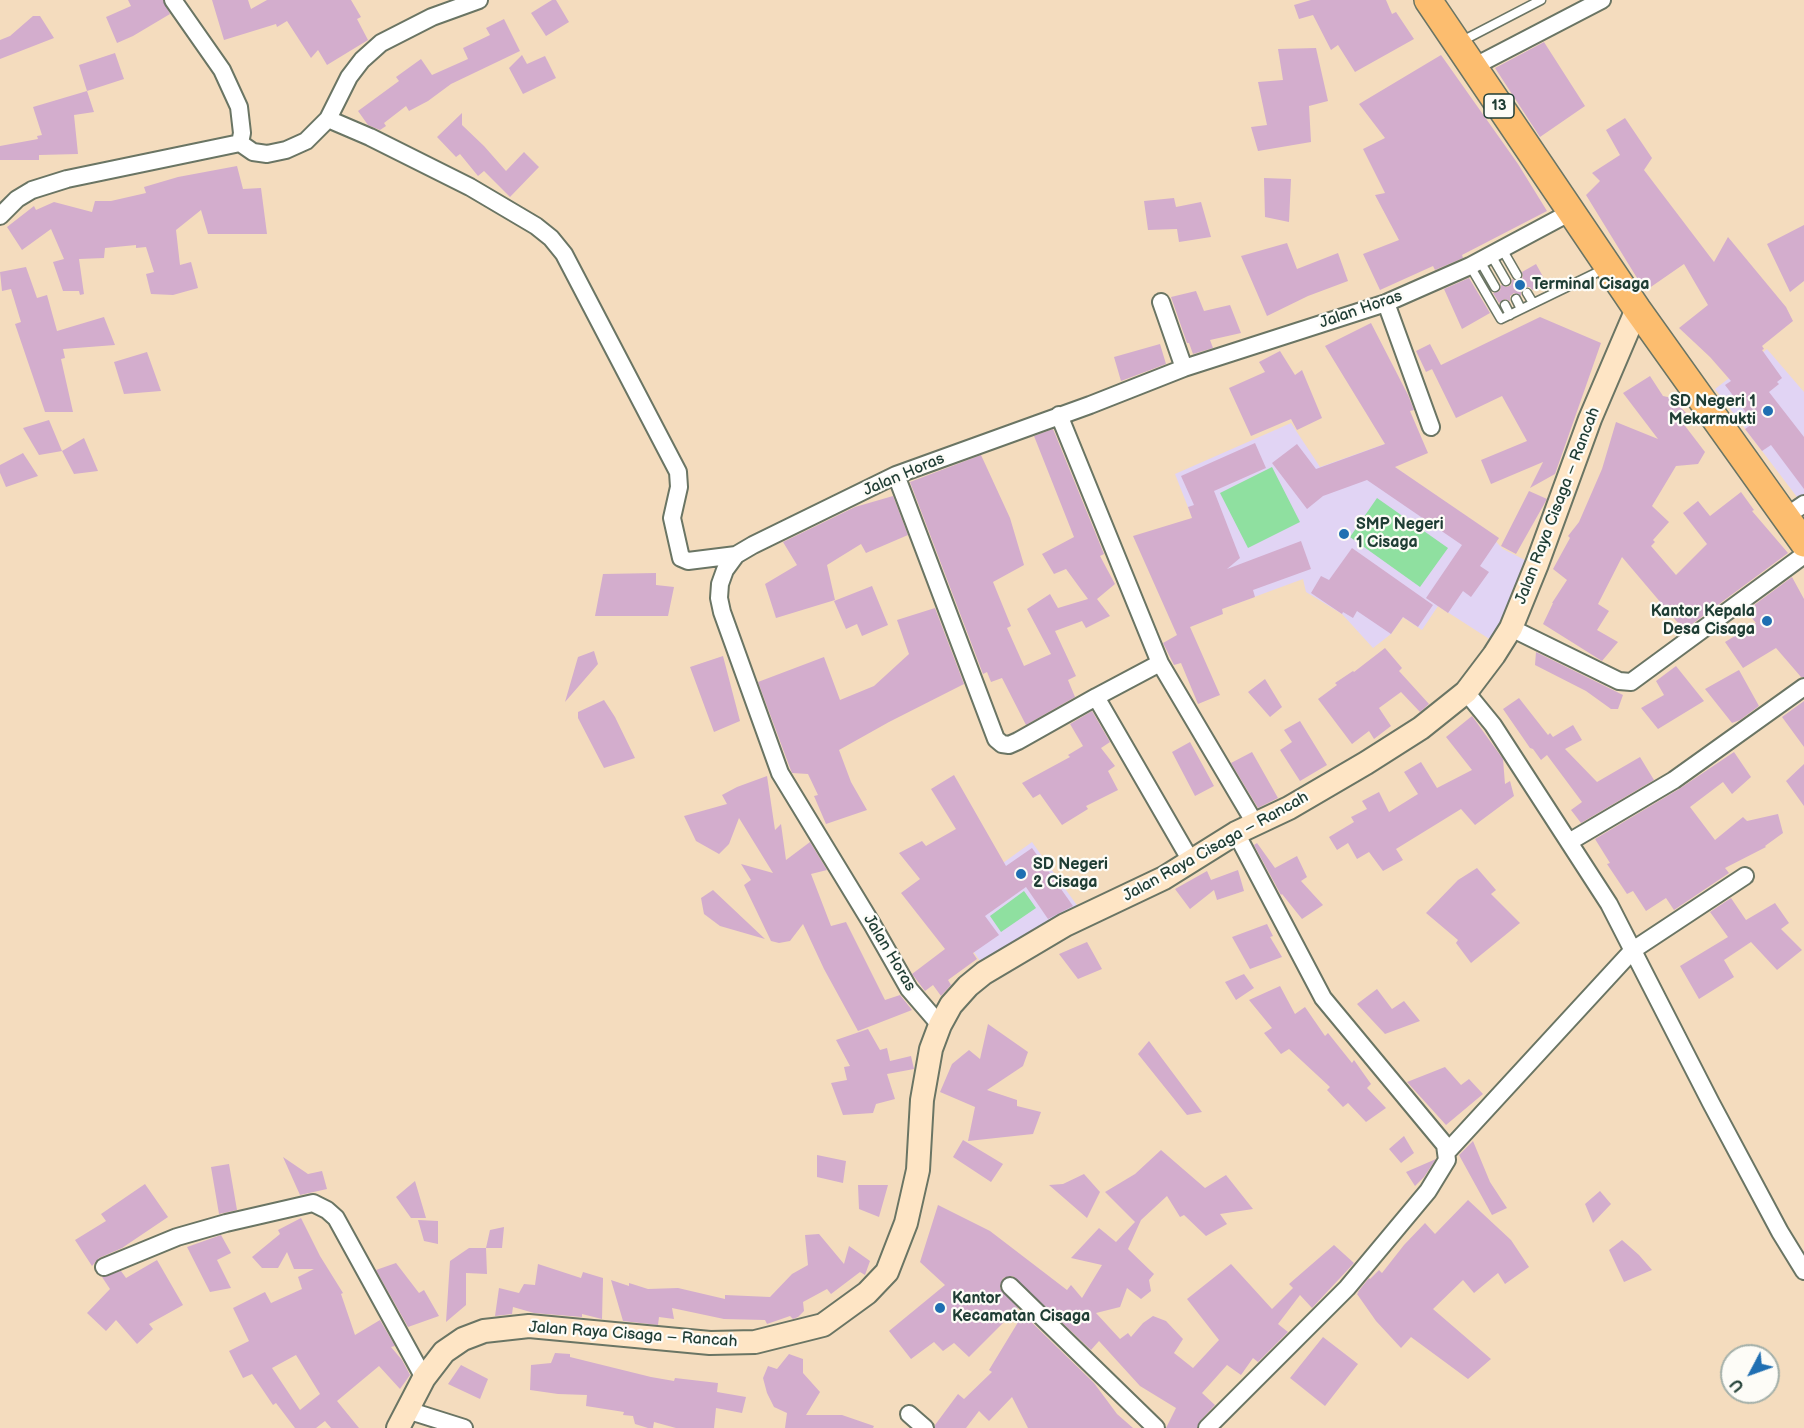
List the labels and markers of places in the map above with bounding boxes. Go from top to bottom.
place label: Terminal Cisaga [1532,275,1650,295]
marker: Terminal Cisaga [1513,278,1527,292]
place label: SD Negeri 1 Mekarmukti [1669,392,1756,430]
marker: SD Negeri 1 Mekarmukti [1761,404,1775,418]
place label: SMP Negeri 1 Cisaga [1356,515,1444,553]
marker: SMP Negeri 1 Cisaga [1337,527,1351,541]
place label: Kantor Kepala Desa Cisaga [1651,602,1755,640]
marker: Kantor Kepala Desa Cisaga [1760,614,1774,628]
place label: SD Negeri 2 Cisaga [1033,855,1108,893]
marker: SD Negeri 2 Cisaga [1014,867,1028,881]
place label: Kantor Kecamatan Cisaga [952,1289,1090,1327]
marker: Kantor Kecamatan Cisaga [933,1301,947,1315]

